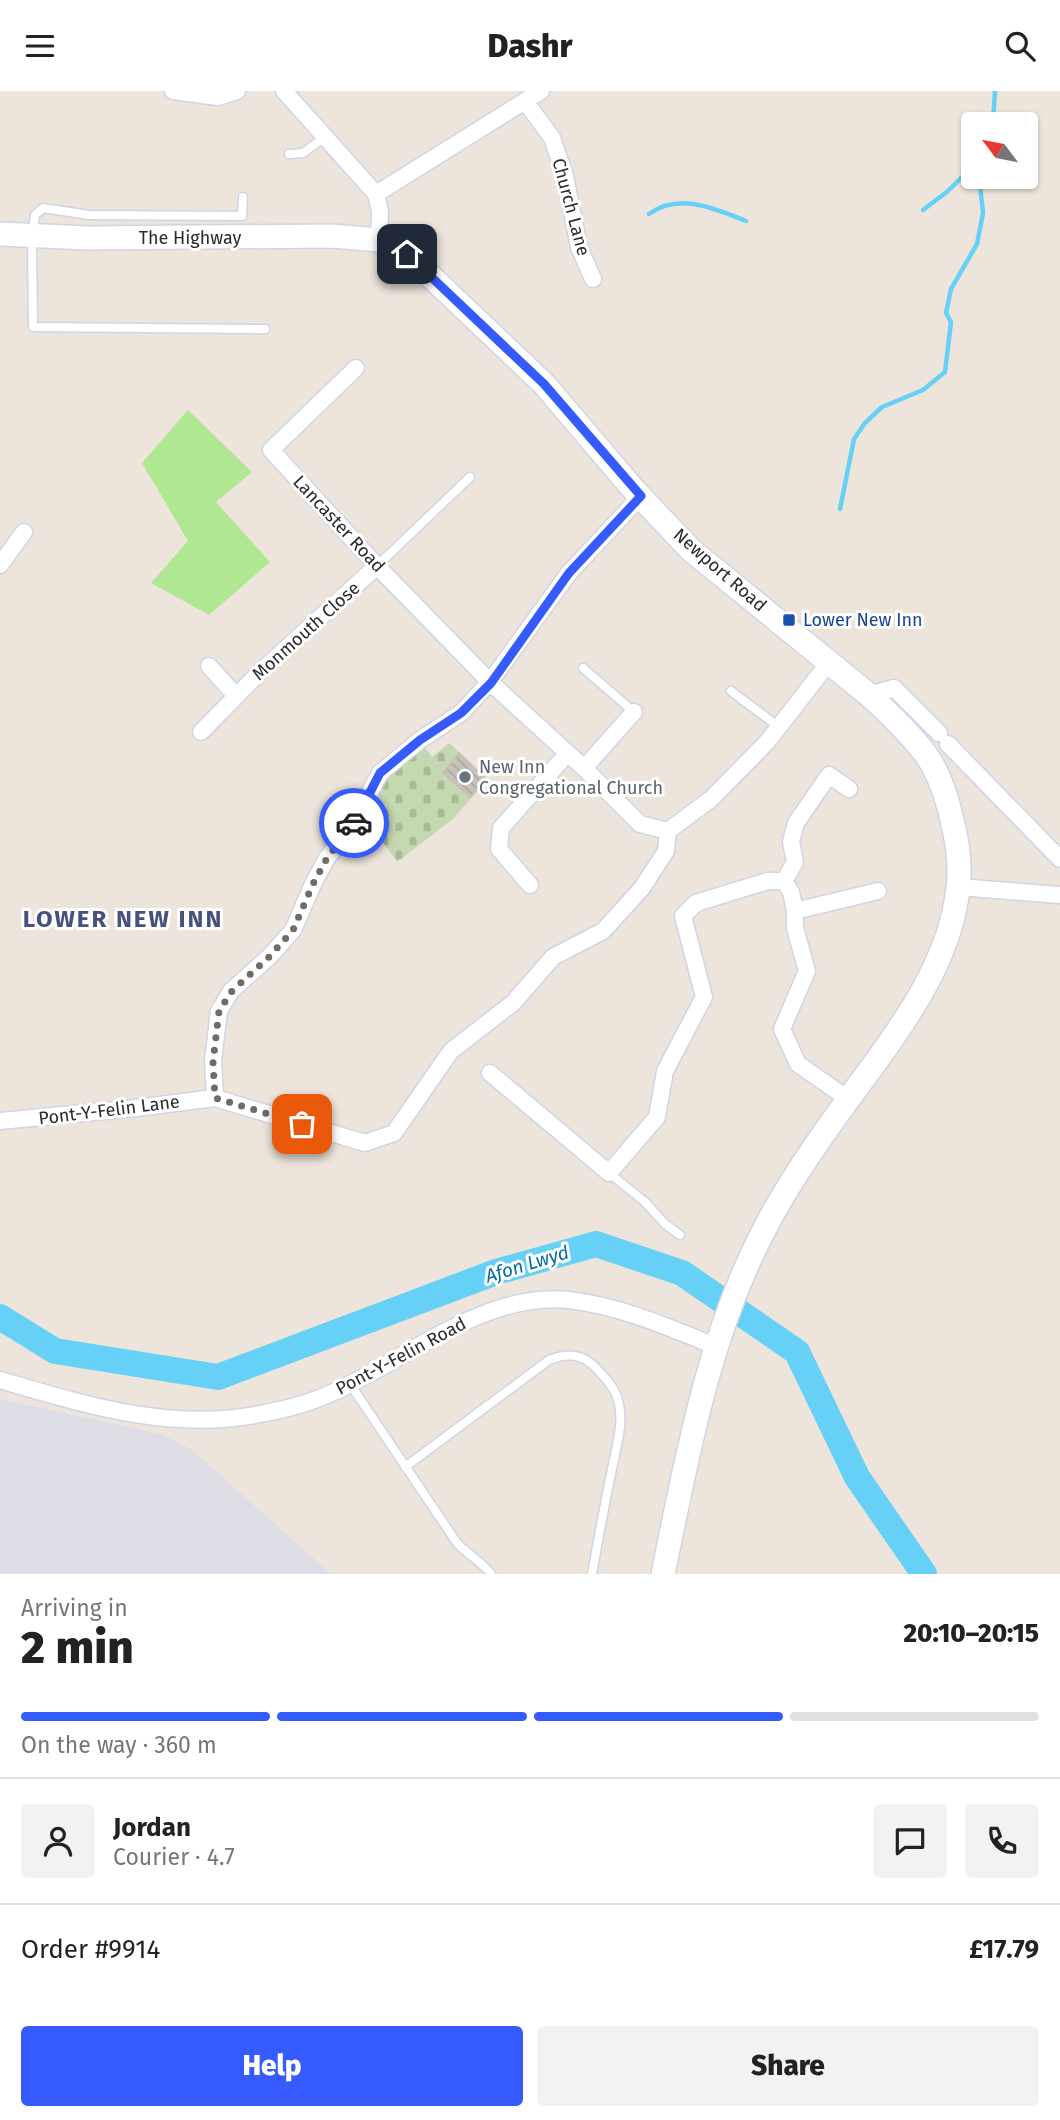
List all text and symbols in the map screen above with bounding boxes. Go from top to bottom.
icon: menu [21,27,59,65]
text: Dashr [488,27,572,65]
icon: search [1001,27,1039,65]
north arrow [961,112,1038,189]
map controls [961,112,1038,189]
street label: Church Lane [547,156,595,258]
pin [377,224,437,284]
street label: The Highway [139,227,242,249]
icon: home [388,235,426,273]
street label: Lancaster Road [288,471,390,577]
street label: Newport Road [669,524,771,616]
street label: Monmouth Close [248,577,364,685]
place label: Lower New Inn [803,609,923,631]
marker: Lower New Inn [781,612,797,628]
place label: New Inn Congregational Church [479,756,663,799]
marker: New Inn Congregational Church [457,769,473,785]
courier [319,788,389,858]
icon: car [335,804,373,842]
district label: LOWER NEW INN [23,905,223,933]
street label: Pont-Y-Felin Lane [37,1090,181,1130]
pin [272,1094,332,1154]
icon: bag [283,1105,321,1143]
water label: Afon Lwyd [482,1240,572,1288]
street label: Pont-Y-Felin Road [332,1312,470,1400]
text: Arriving in [21,1594,128,1622]
text: 20:10–20:15 [903,1618,1039,1649]
text: 2 min [21,1620,134,1675]
text: On the way · 360 m [21,1731,217,1759]
button: person [21,1804,95,1878]
button: chat [873,1804,947,1878]
button: phone [965,1804,1039,1878]
text: Jordan [113,1812,191,1843]
text: Courier · 4.7 [113,1843,235,1871]
text: Order #9914 [21,1934,160,1965]
text: £17.79 [969,1934,1039,1965]
button: Help [21,2026,523,2106]
button: Share [537,2026,1039,2106]

